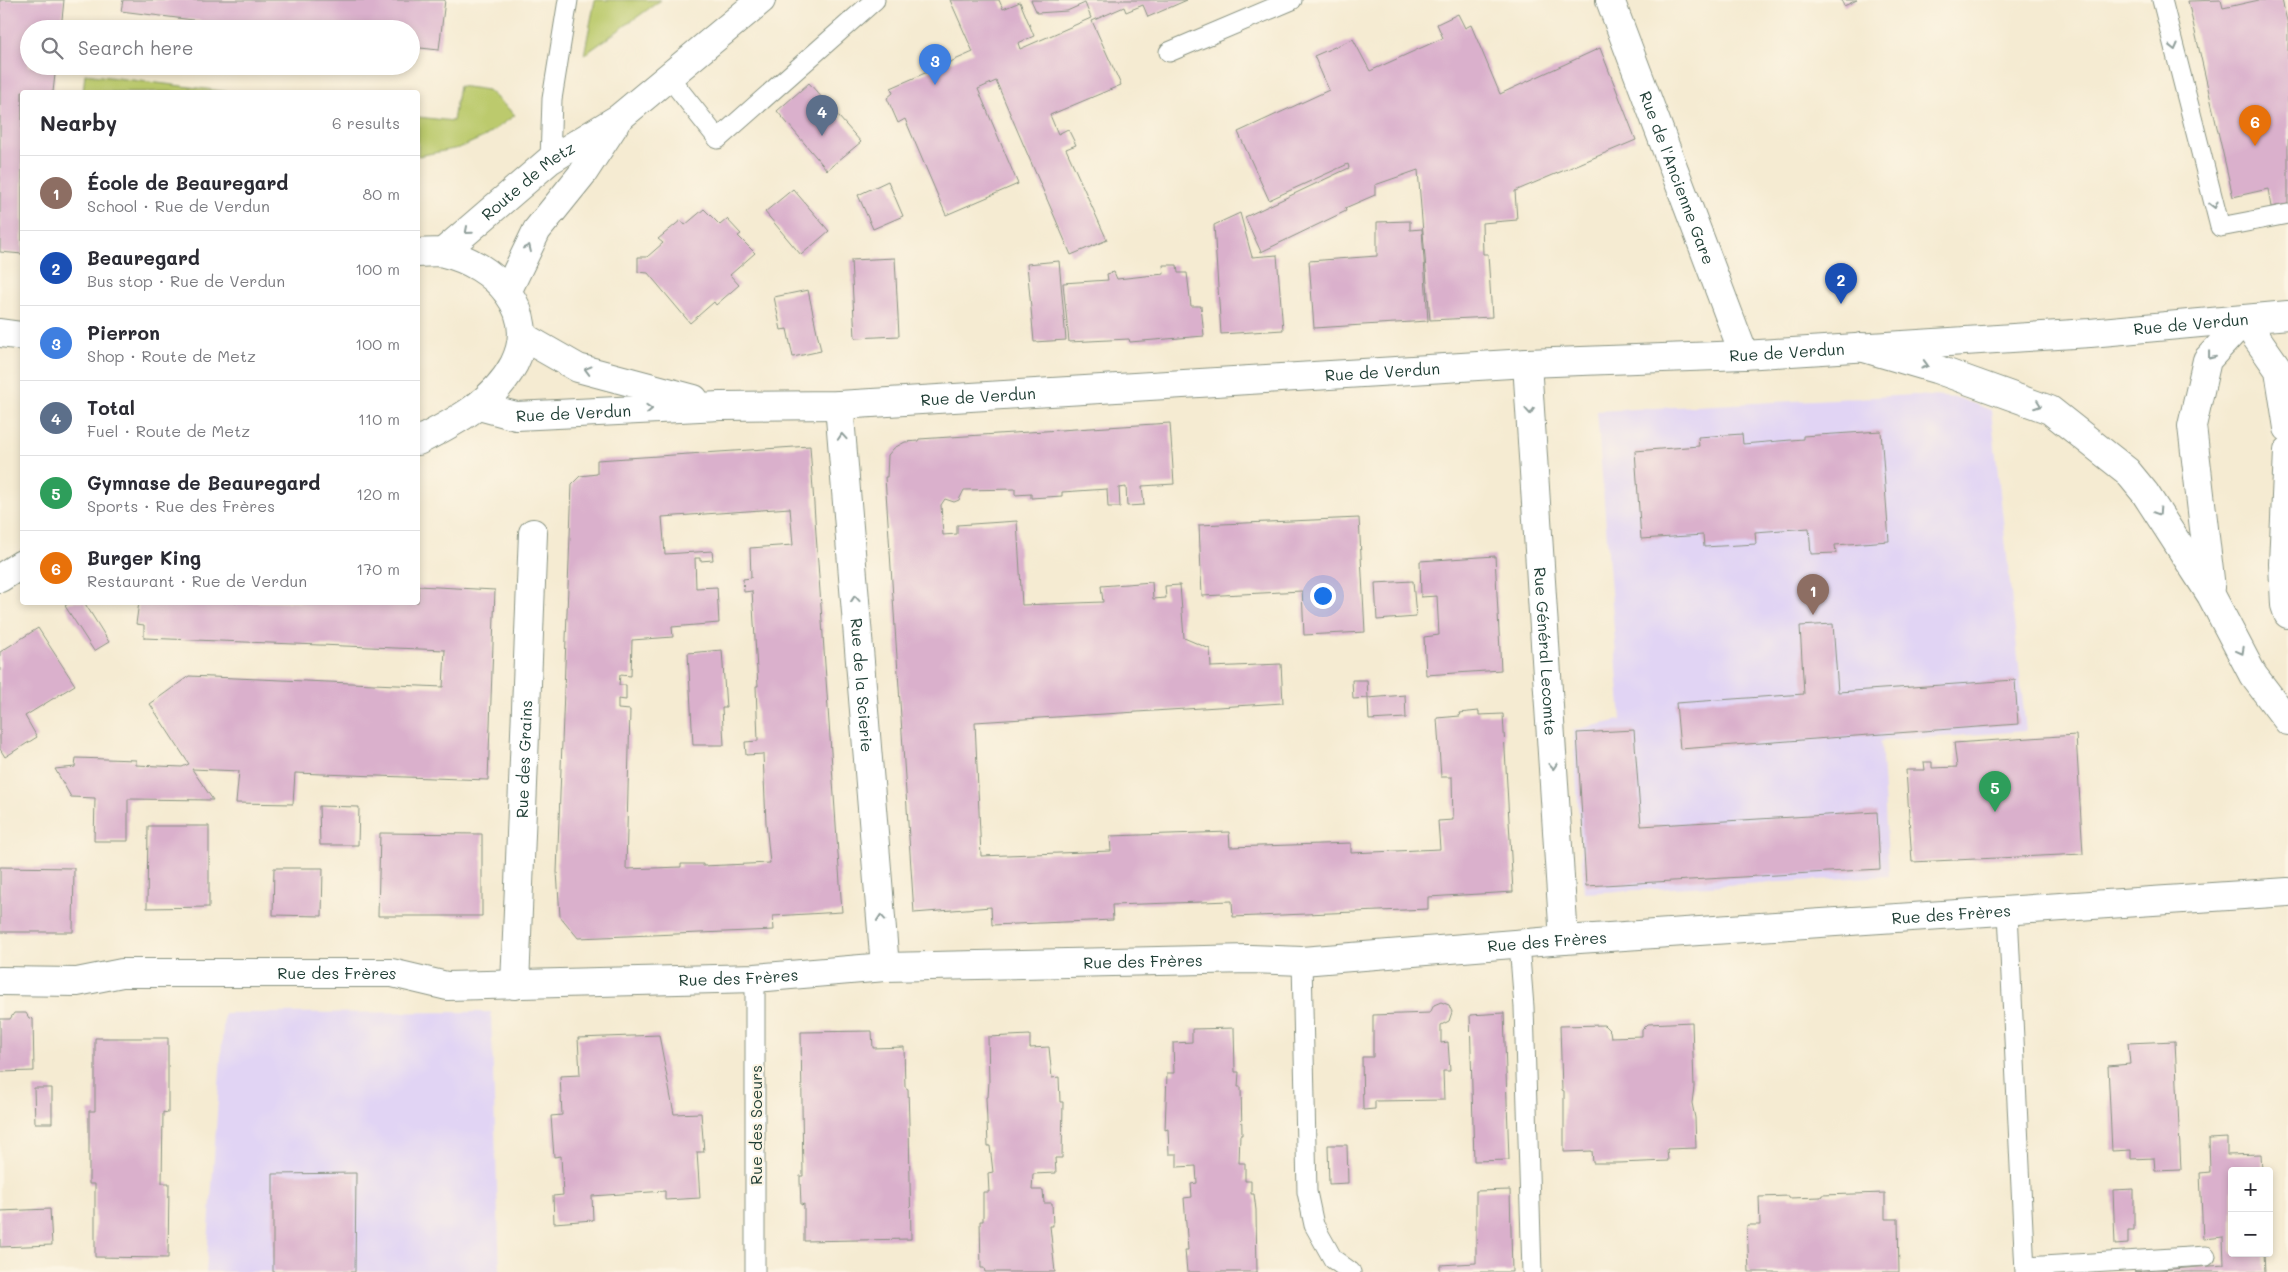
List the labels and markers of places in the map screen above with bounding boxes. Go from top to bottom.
pin: 3 [919,44,951,85]
pin: 4 [806,95,838,136]
pin: 6 [2239,105,2271,146]
pin: 2 [1825,263,1857,304]
pin: 1 [1797,574,1829,615]
pin: 5 [1979,771,2011,812]

